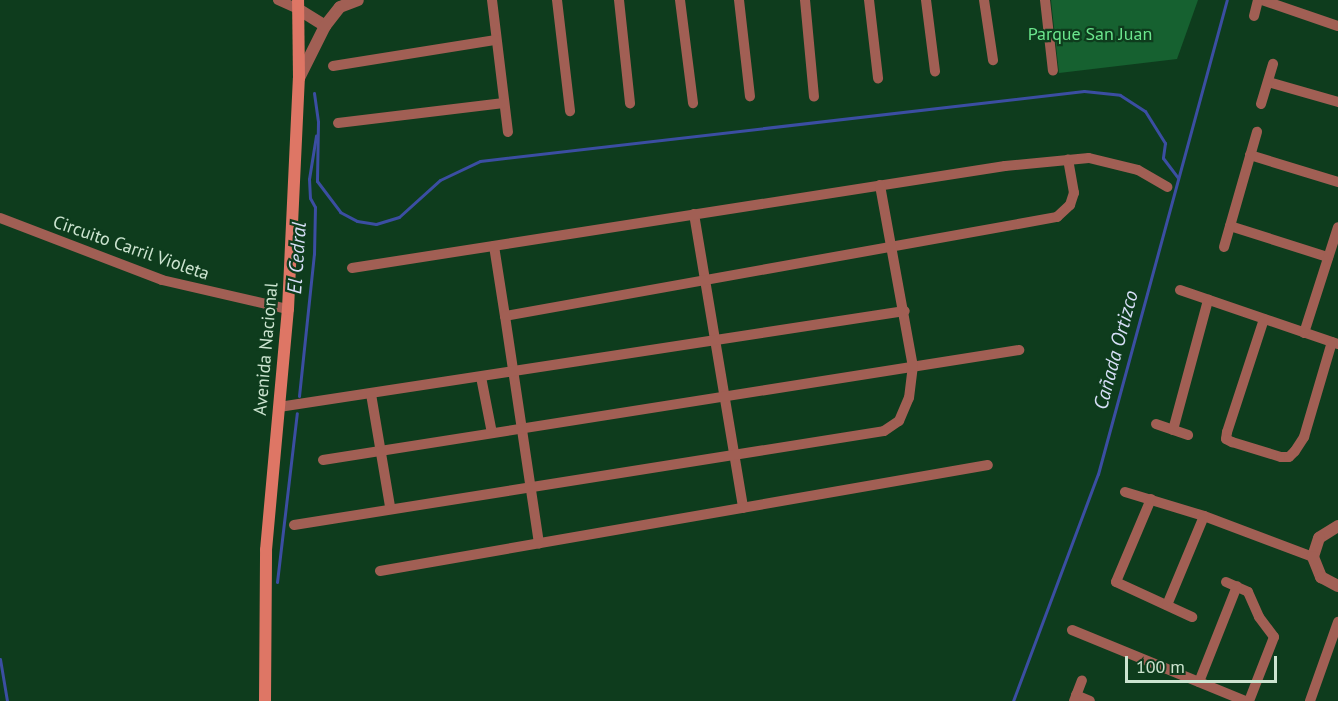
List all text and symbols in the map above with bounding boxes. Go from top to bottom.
park label: Parque San Juan [1028,23,1152,45]
street label: Circuito Carril Violeta [50,211,212,285]
water label: El Cedral [283,221,311,295]
street label: Avenida Nacional [249,282,283,416]
water label: Cañada Ortizco [1089,288,1143,412]
scale bar [1128,644,1280,682]
text: 100 m [1136,655,1185,678]

